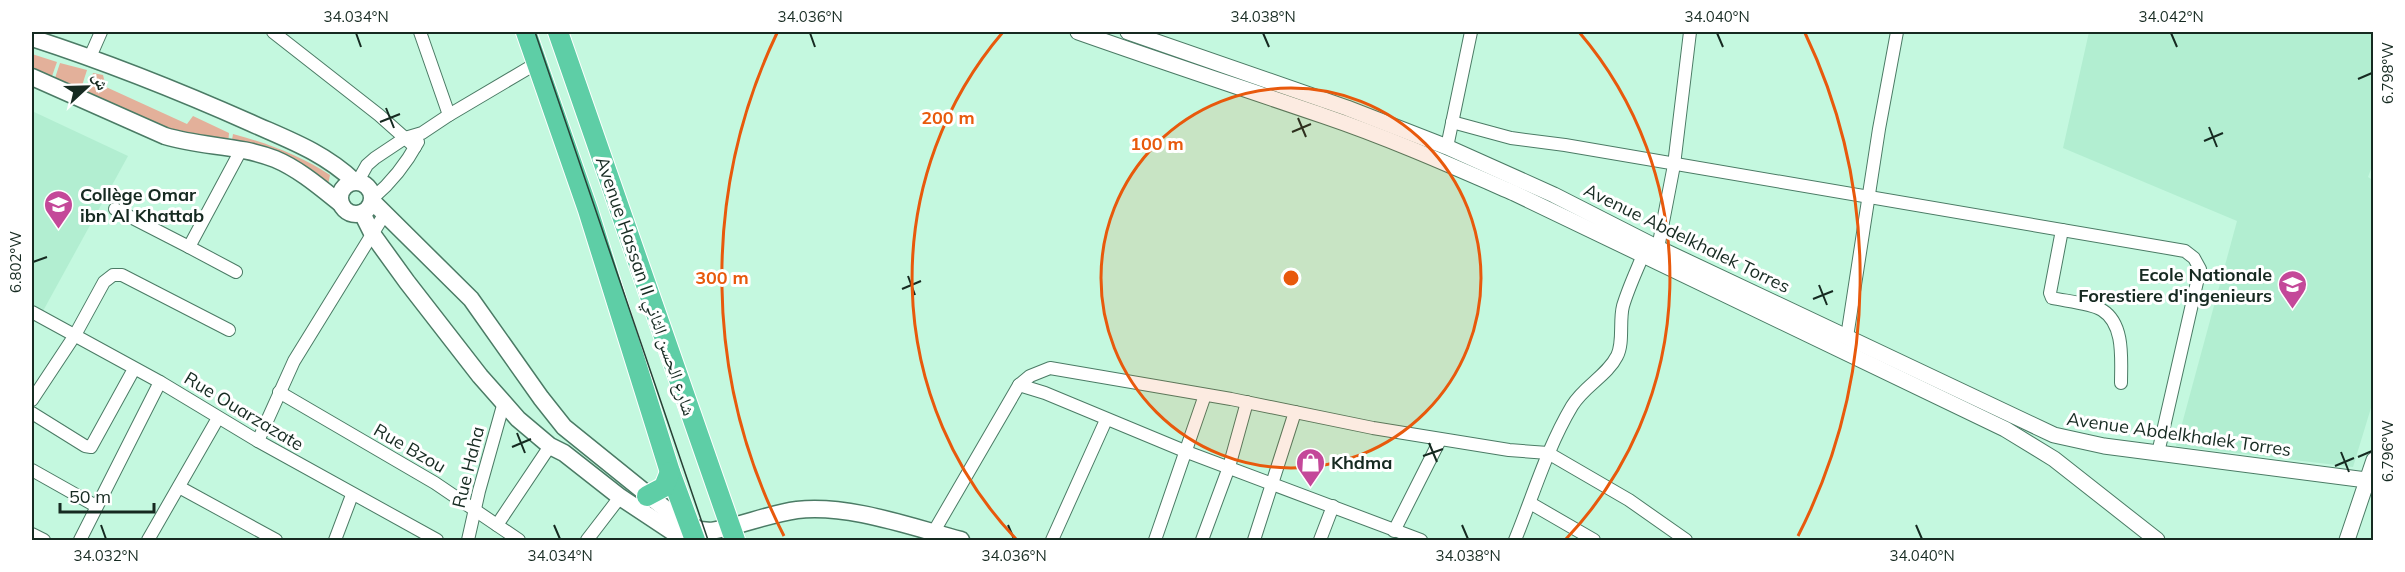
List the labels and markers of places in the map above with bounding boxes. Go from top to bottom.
place label: Collège Omar ibn Al Khattab [80,183,204,227]
school or university icon: Collège Omar ibn Al Khattab [43,188,75,230]
place label: Ecole Nationale Forestiere d'ingenieurs [2078,263,2272,307]
centre of rings [1281,268,1301,288]
school or university icon: Ecole Nationale Forestiere d'ingenieurs [2277,268,2309,310]
shop icon: Khdma [1294,446,1326,488]
place label: Khdma [1331,451,1392,474]

